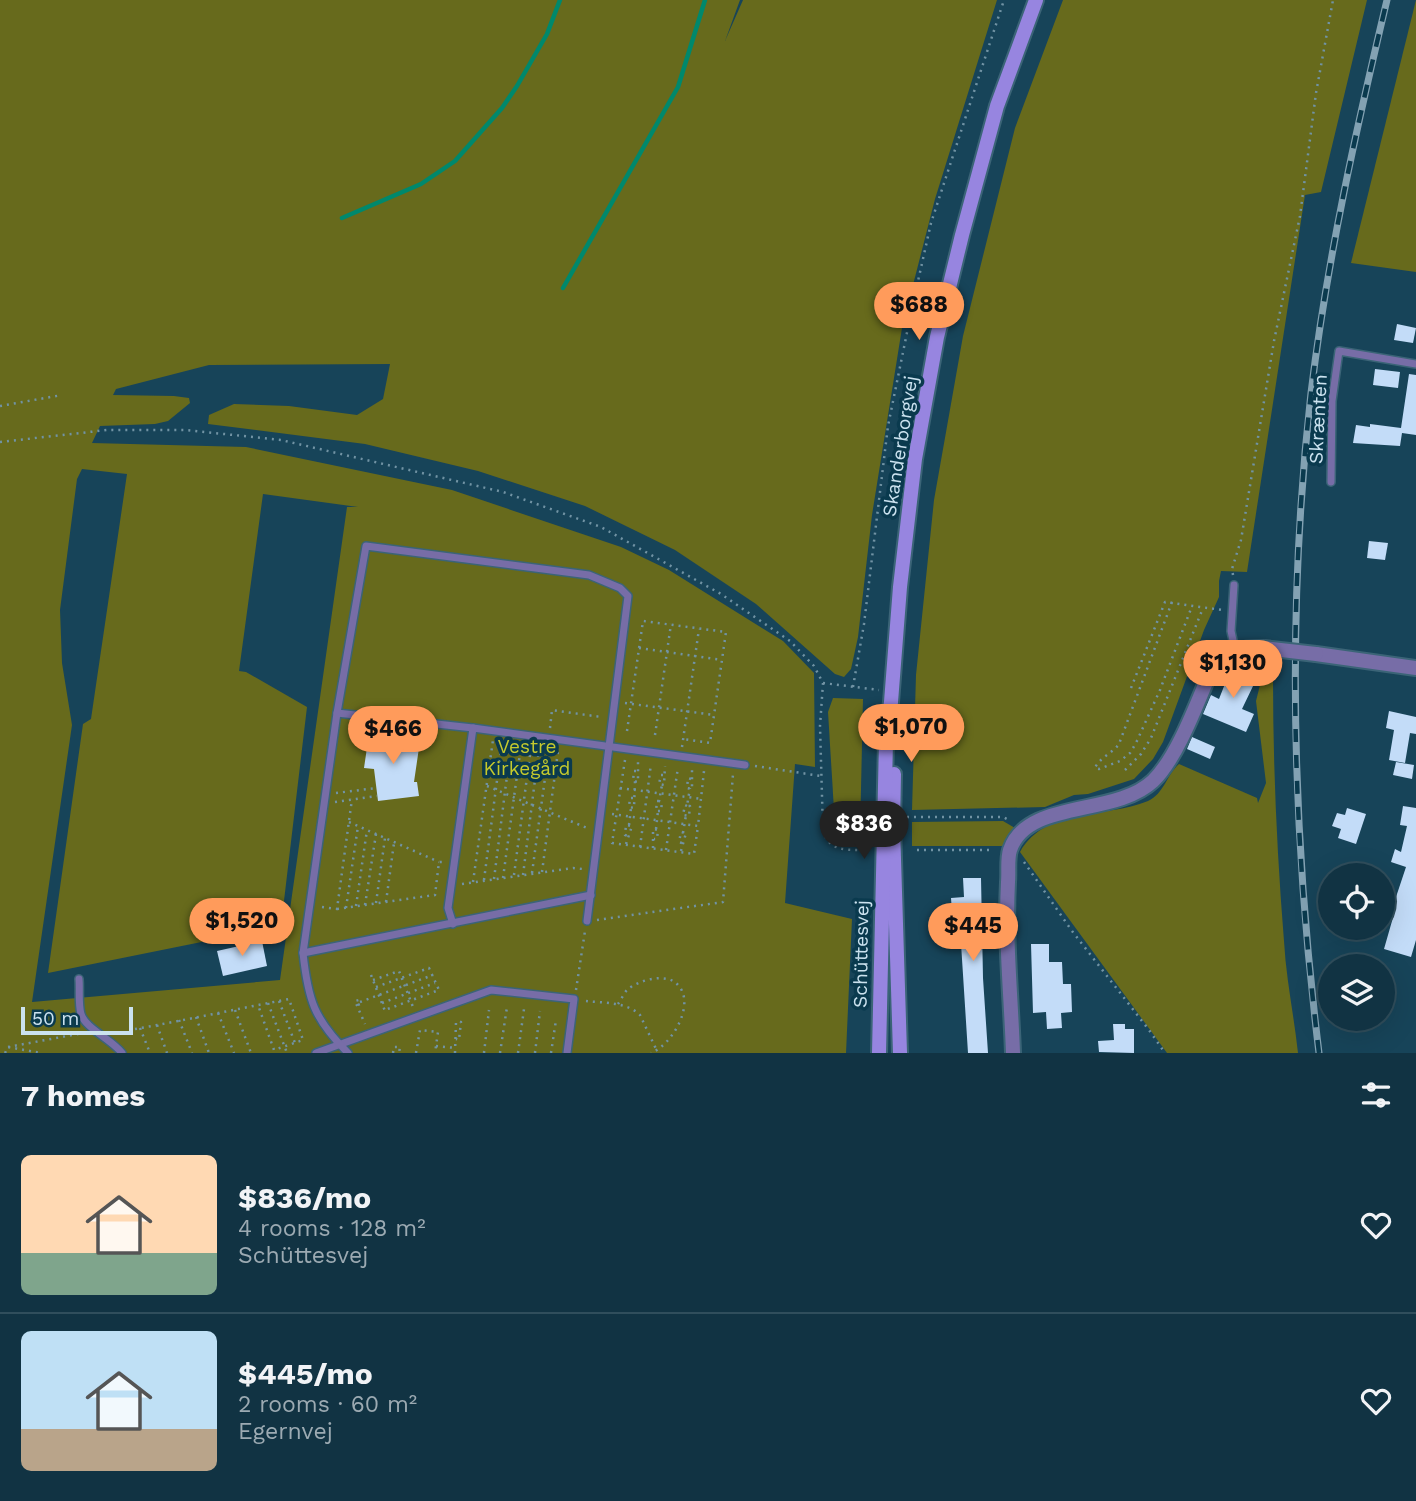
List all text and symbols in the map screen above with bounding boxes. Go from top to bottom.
pin: $688 [878,282,960,342]
text: $688 [890,291,948,318]
street label: Skanderborgvej [877,374,923,518]
street label: Skrænten [1304,374,1332,464]
pin: $1,130 [1176,640,1290,700]
text: $1,130 [1199,649,1267,676]
pin: $1,070 [854,704,968,764]
pin: $466 [352,706,434,766]
text: $1,070 [874,713,948,740]
text: $466 [364,715,422,742]
park label: Vestre Kirkegård [484,735,570,780]
pin: $836 [823,802,905,861]
text: $836 [836,810,892,837]
map controls [1318,863,1395,1031]
button: locate [1318,863,1395,940]
pin: $1,520 [185,898,299,958]
street label: Schüttesvej [849,900,873,1008]
pin: $445 [932,904,1014,963]
text: $1,520 [205,907,279,934]
text: $445 [944,912,1002,939]
button: layers [1318,954,1395,1031]
scale bar [21,1004,133,1036]
text: 50 m [32,1007,79,1030]
icon: filters [1357,1076,1395,1114]
text: 7 homes [21,1078,145,1113]
text: $836/mo [238,1180,371,1215]
icon: home [77,1183,161,1267]
icon: heart [1357,1206,1395,1244]
text: 4 rooms · 128 m² [238,1215,426,1242]
text: Schüttesvej [238,1242,368,1269]
text: $445/mo [238,1356,373,1391]
icon: home [77,1359,161,1443]
icon: heart [1357,1382,1395,1420]
text: 2 rooms · 60 m² [238,1391,417,1418]
text: Egernvej [238,1418,333,1445]

